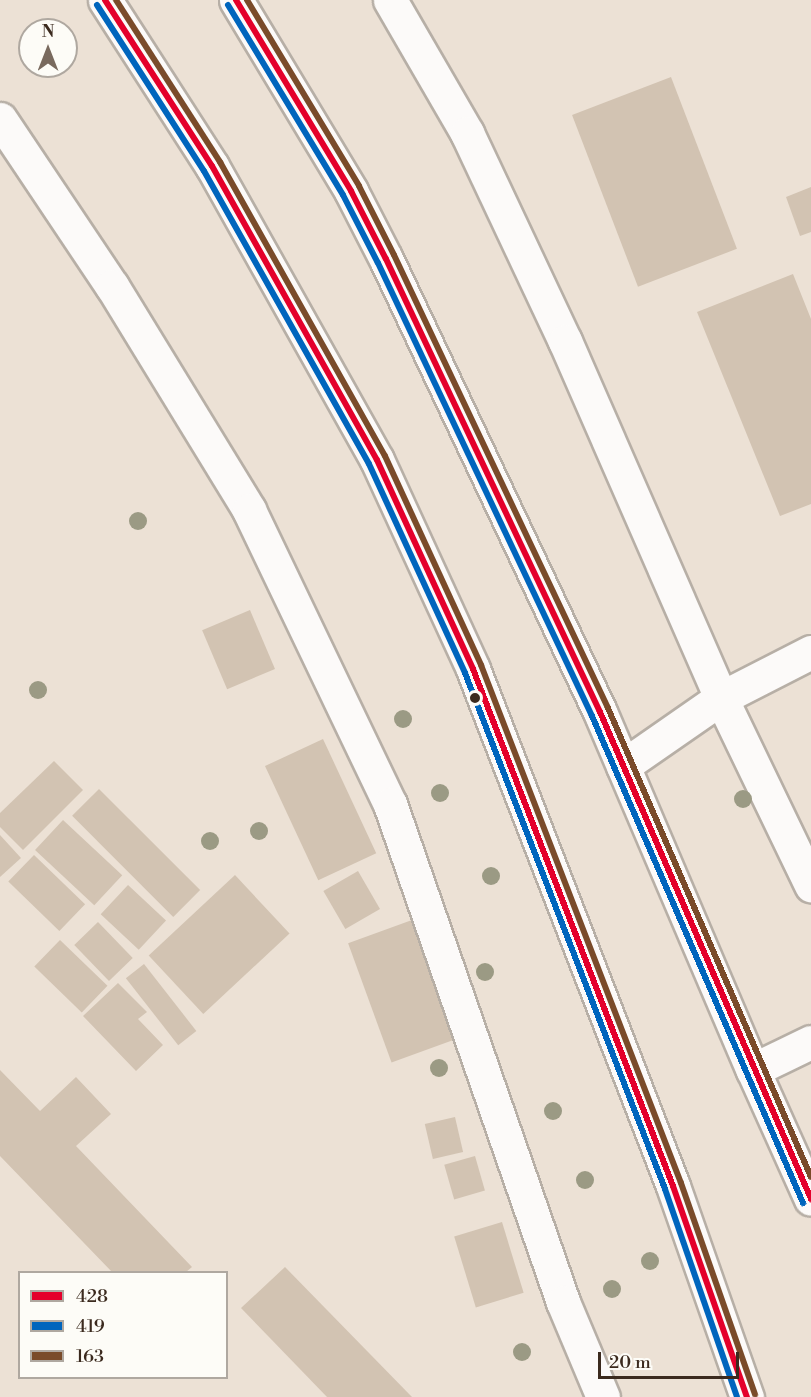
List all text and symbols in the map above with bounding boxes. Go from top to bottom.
north arrow [18,18,78,78]
text: N [42,22,54,42]
unlabelled marker [469,692,481,704]
legend [18,1271,228,1379]
text: 428 [76,1285,108,1308]
text: 419 [76,1315,105,1338]
scale bar [601,1340,742,1378]
text: 163 [76,1345,104,1368]
text: 20 m [609,1351,651,1374]

